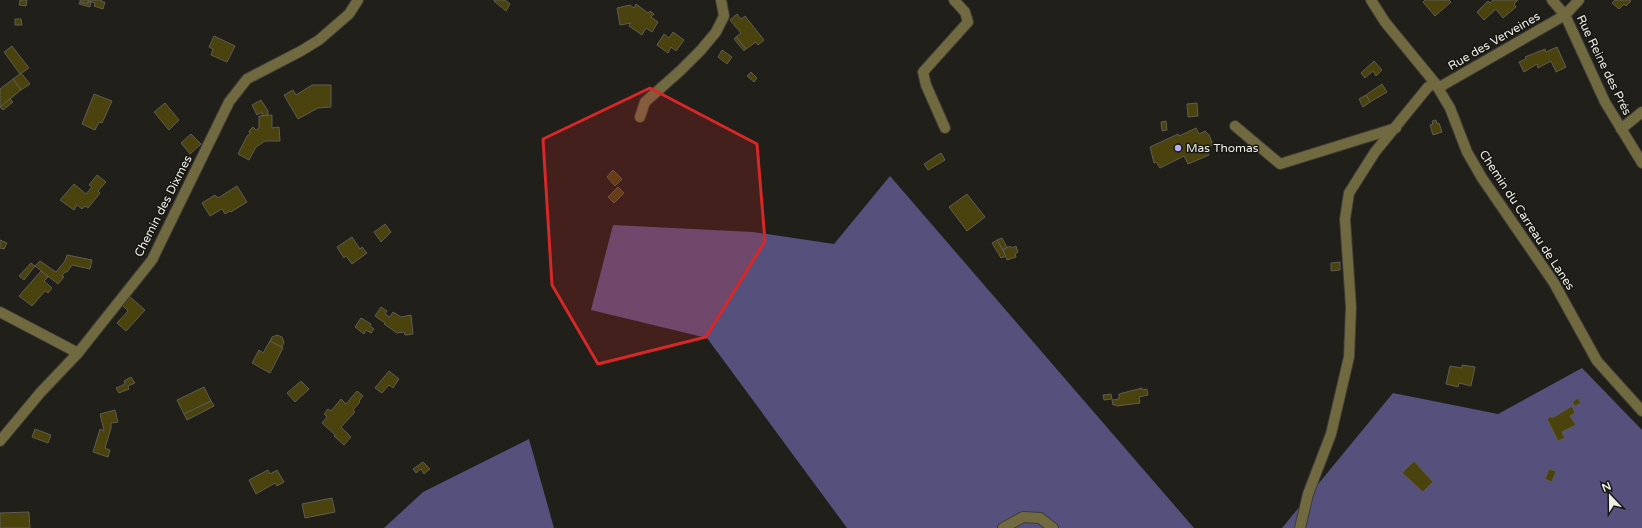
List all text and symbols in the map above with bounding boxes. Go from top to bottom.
street label: Rue des Verveines [1445,9,1543,73]
street label: Rue Reine des Prés [1574,13,1634,117]
place label: Mas Thomas [1186,141,1259,155]
marker: Mas Thomas [1173,143,1183,153]
street label: Chemin du Carreau de Lanes [1476,147,1578,293]
street label: Chemin des Dixmes [131,153,195,259]
north arrow [1590,476,1630,516]
text: N [1600,480,1613,495]

